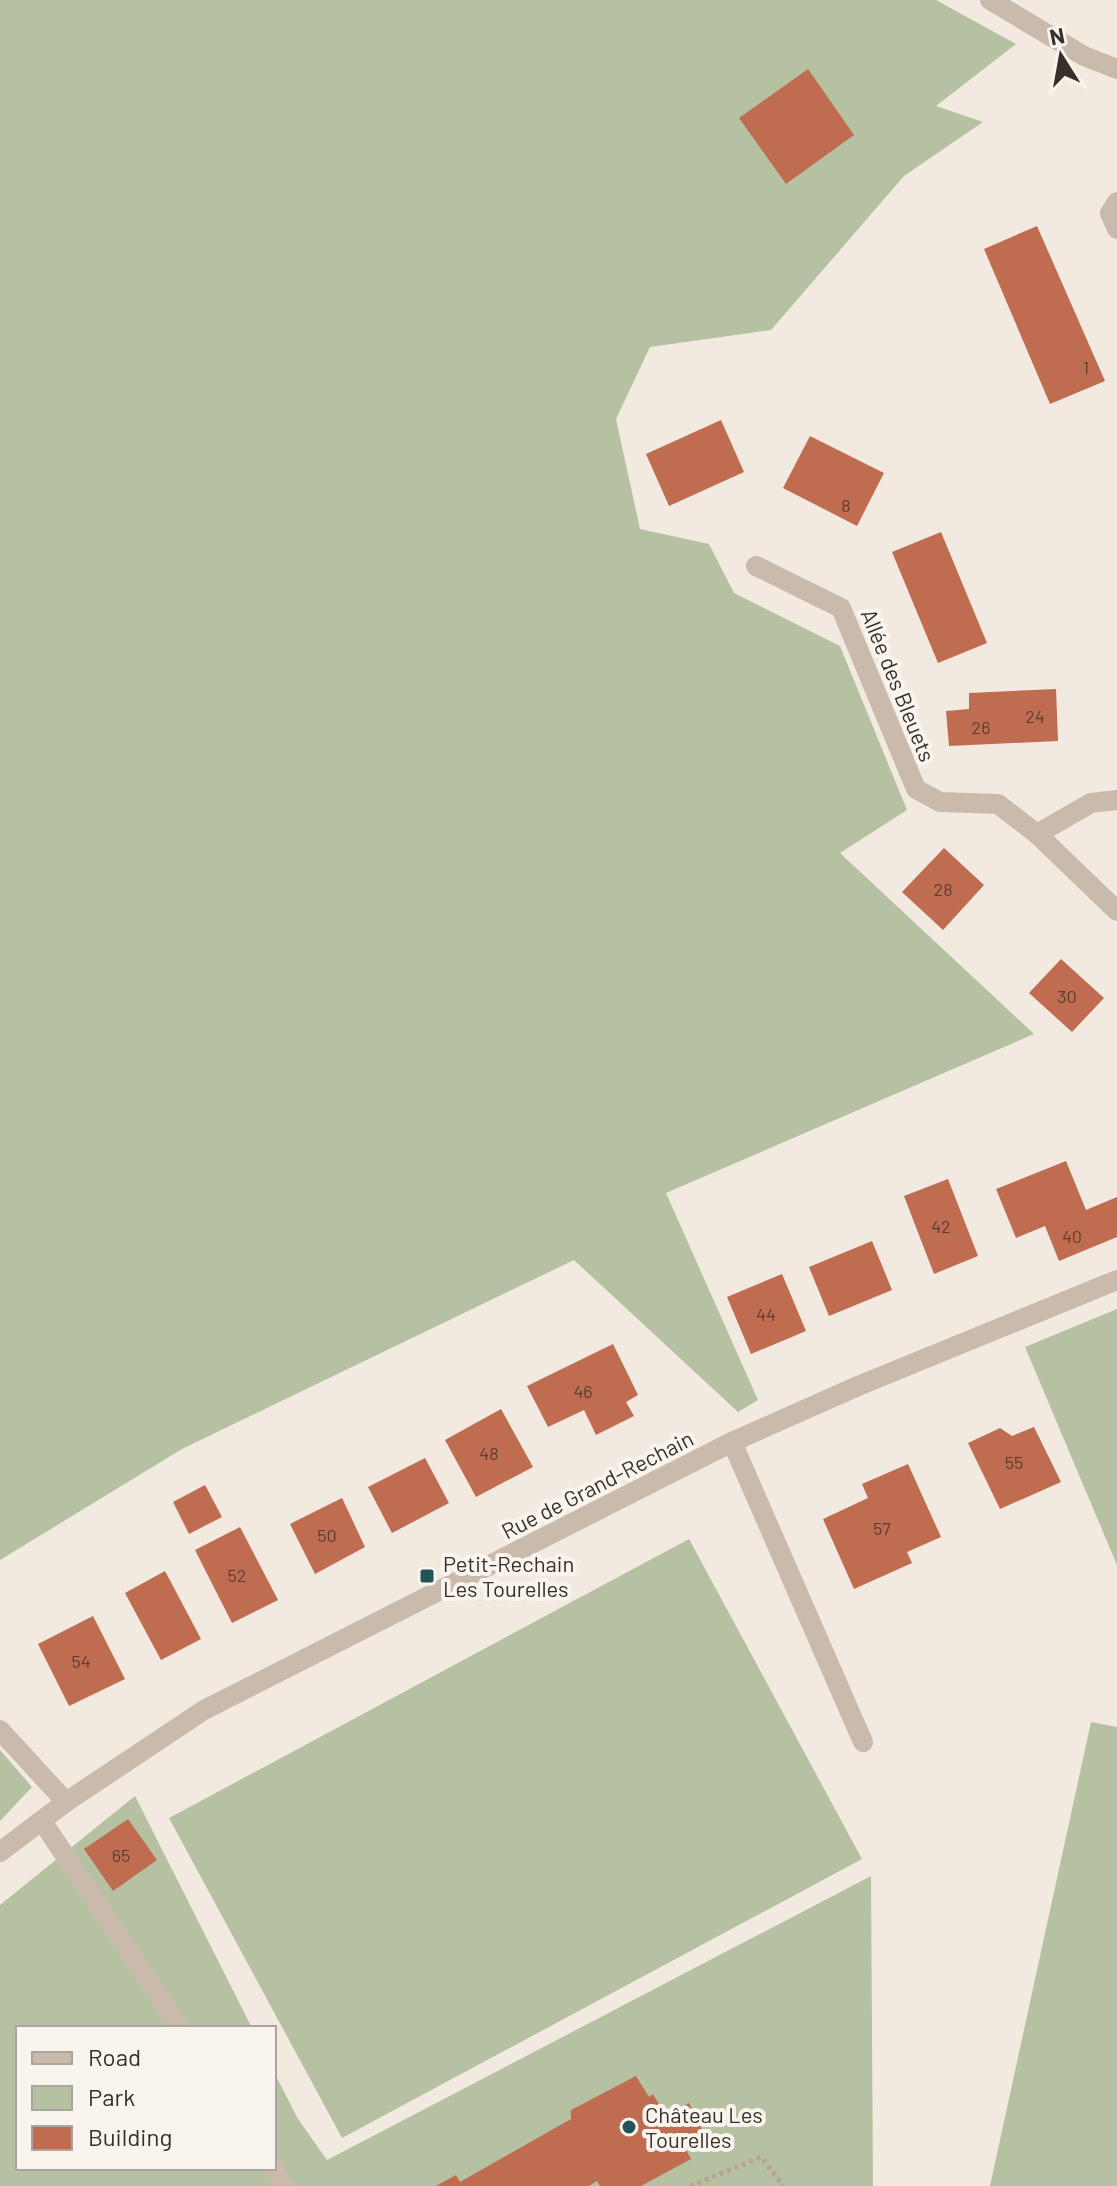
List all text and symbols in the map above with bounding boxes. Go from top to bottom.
north arrow [1021,16,1101,96]
text: N [1047,21,1067,50]
house number: 1 [1083,356,1089,378]
house number: 8 [841,494,851,516]
street label: Allée des Bleuets [857,605,941,765]
house number: 24 [1025,705,1045,727]
house number: 26 [972,716,990,738]
house number: 28 [933,878,953,900]
house number: 30 [1057,985,1077,1007]
house number: 42 [931,1215,951,1237]
house number: 40 [1062,1225,1082,1247]
house number: 44 [756,1303,776,1325]
house number: 46 [573,1380,593,1402]
street label: Rue de Grand-Rechain [497,1424,697,1544]
house number: 48 [479,1442,499,1464]
house number: 55 [1005,1451,1023,1473]
house number: 57 [873,1517,891,1539]
house number: 50 [317,1524,337,1546]
place label: Petit-Rechain Les Tourelles [443,1550,574,1601]
house number: 52 [228,1564,246,1586]
marker: Petit-Rechain Les Tourelles [418,1567,436,1585]
house number: 54 [71,1650,91,1672]
house number: 65 [112,1844,130,1866]
legend [16,2026,276,2170]
text: Road [88,2042,141,2071]
text: Park [88,2082,135,2111]
place label: Château Les Tourelles [645,2101,763,2152]
marker: Château Les Tourelles [620,2118,638,2136]
text: Building [88,2122,172,2151]

